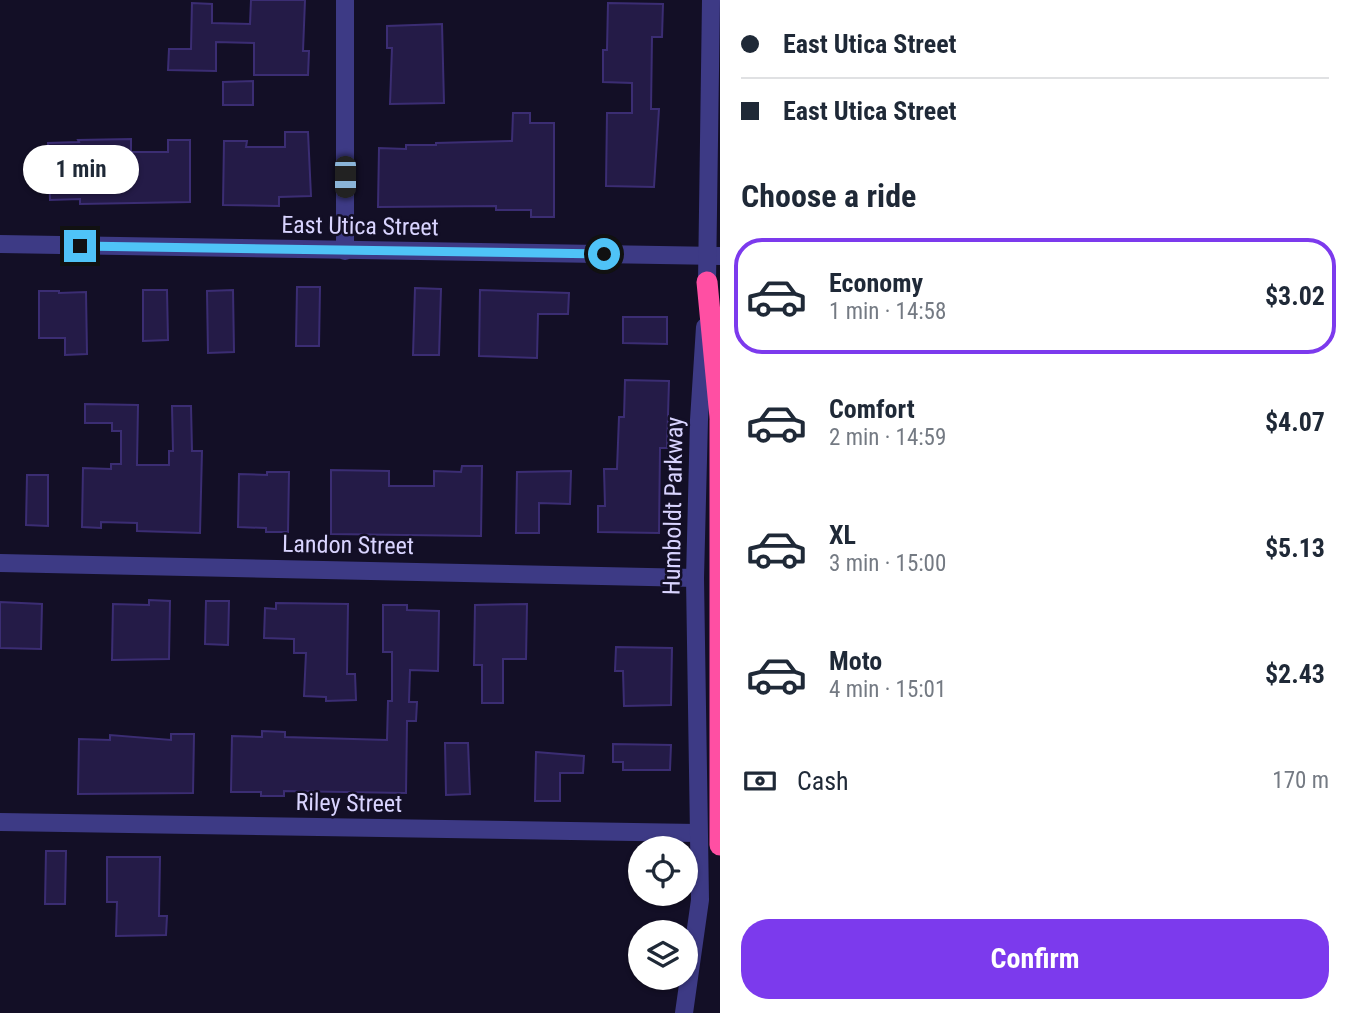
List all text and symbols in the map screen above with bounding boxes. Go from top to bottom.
text: East Utica Street [783,29,957,59]
text: East Utica Street [783,96,957,126]
callout: 1 min [22,145,138,194]
text: 1 min [55,156,107,183]
car [335,156,356,198]
text: Choose a ride [741,177,916,215]
street label: East Utica Street [281,211,439,241]
route end [64,230,96,262]
route start [588,238,620,270]
icon: car [745,265,808,328]
text: Economy [829,268,923,298]
text: $3.02 [1265,281,1325,311]
text: 1 min · 14:58 [829,298,946,325]
icon: car [745,391,808,454]
text: Comfort [829,394,915,424]
text: $4.07 [1265,407,1325,437]
street label: Humboldt Parkway [657,417,689,595]
text: 2 min · 14:59 [829,424,946,451]
icon: car [745,517,808,580]
text: XL [829,520,856,550]
street label: Landon Street [282,530,414,560]
text: $5.13 [1265,533,1325,563]
text: 3 min · 15:00 [829,550,946,577]
icon: car [745,643,808,706]
text: Moto [829,646,882,676]
text: $2.43 [1265,659,1325,689]
text: 4 min · 15:01 [829,676,946,703]
icon: cash [741,762,779,800]
text: Cash [797,766,849,796]
text: 170 m [1272,767,1329,794]
street label: Riley Street [295,788,403,818]
map controls [628,836,698,990]
button: locate [628,836,698,906]
button: Confirm [741,919,1329,999]
button: layers [628,920,698,990]

